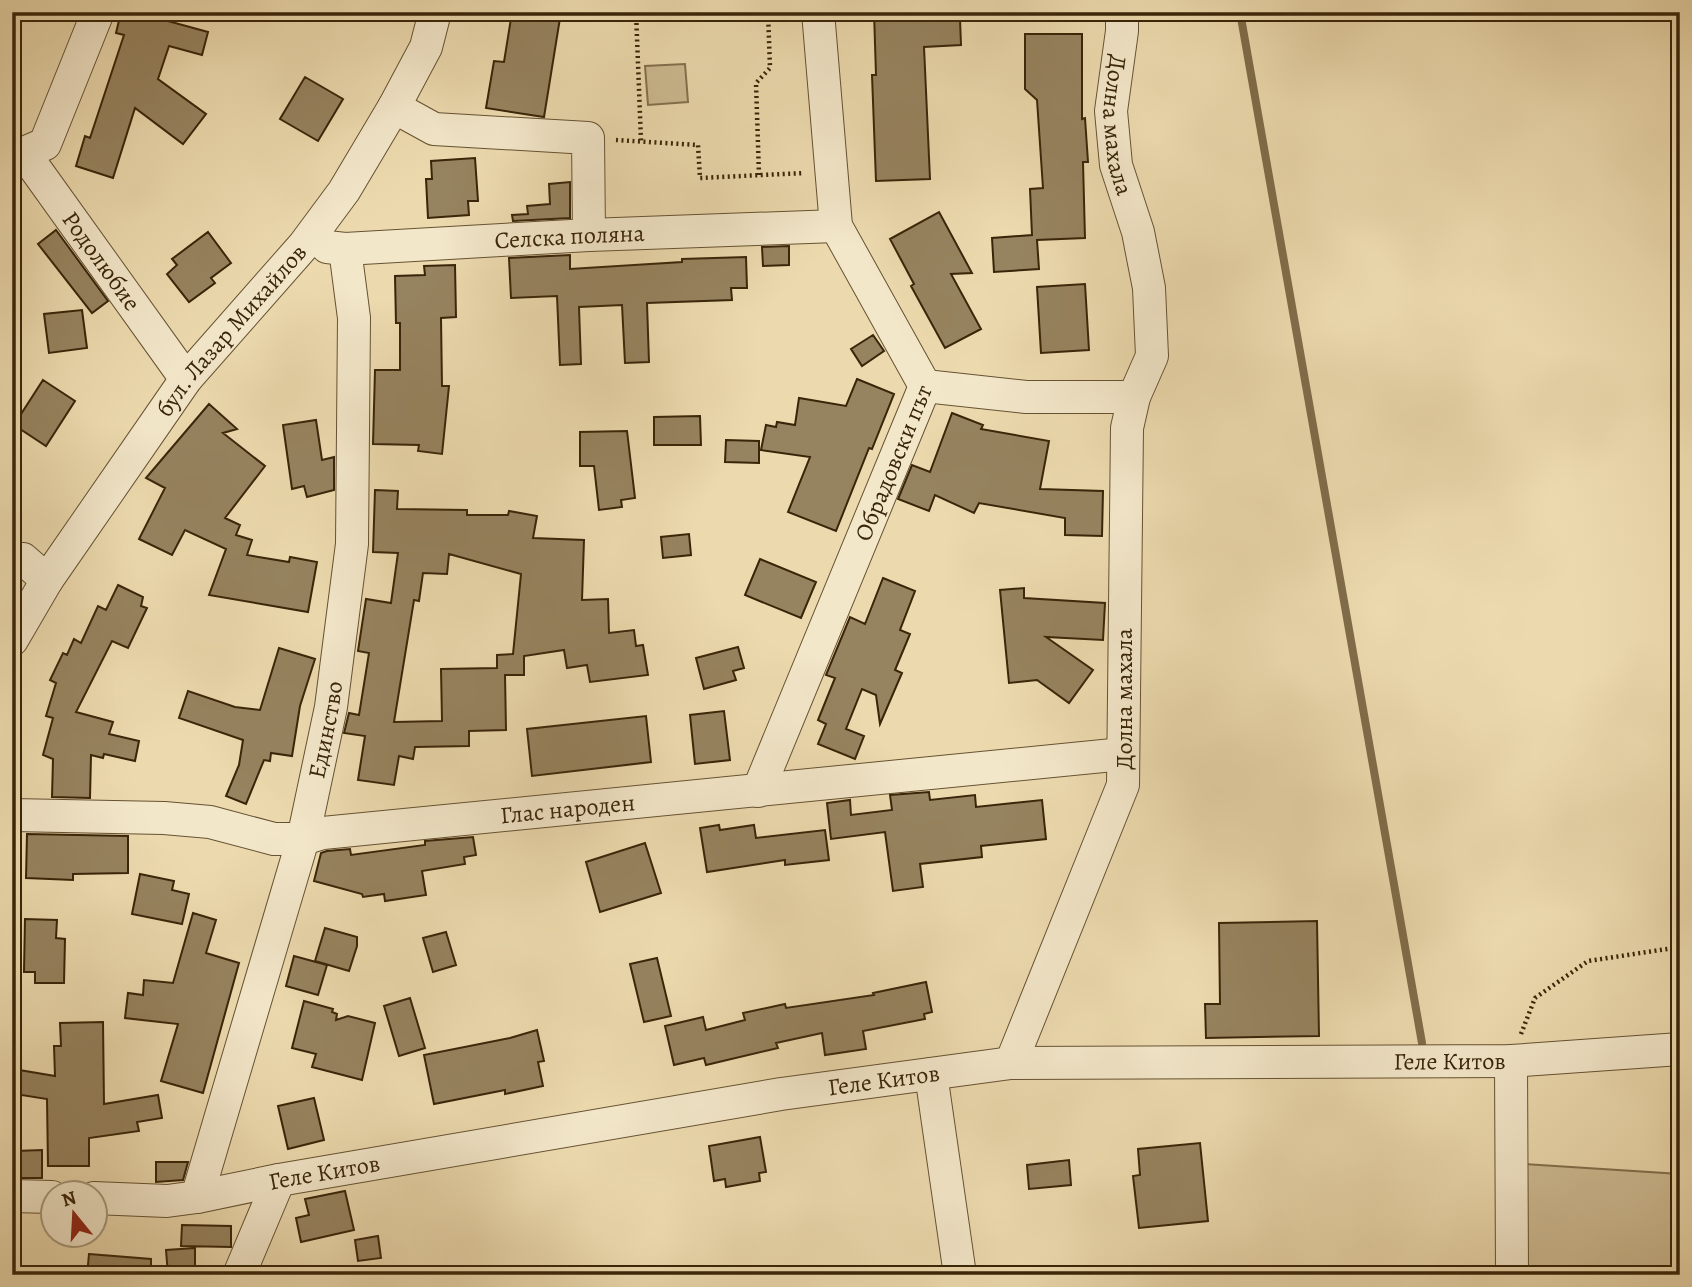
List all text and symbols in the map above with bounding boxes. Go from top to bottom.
street label: Долна махала [1095,53,1141,199]
street label: Родолюбие [55,205,148,317]
street label: Селска поляна [494,217,645,256]
street label: бул. Лазар Михайлов [149,237,314,423]
street label: Обрадовски път [847,380,940,546]
street label: Долна махала [1108,628,1140,770]
street label: Единство [300,679,350,781]
street label: Глас народен [499,786,636,831]
street label: Геле Китов [1393,1045,1506,1077]
street label: Геле Китов [826,1057,942,1104]
street label: Геле Китов [266,1147,382,1198]
north arrow [38,1178,108,1248]
text: N [58,1184,80,1213]

